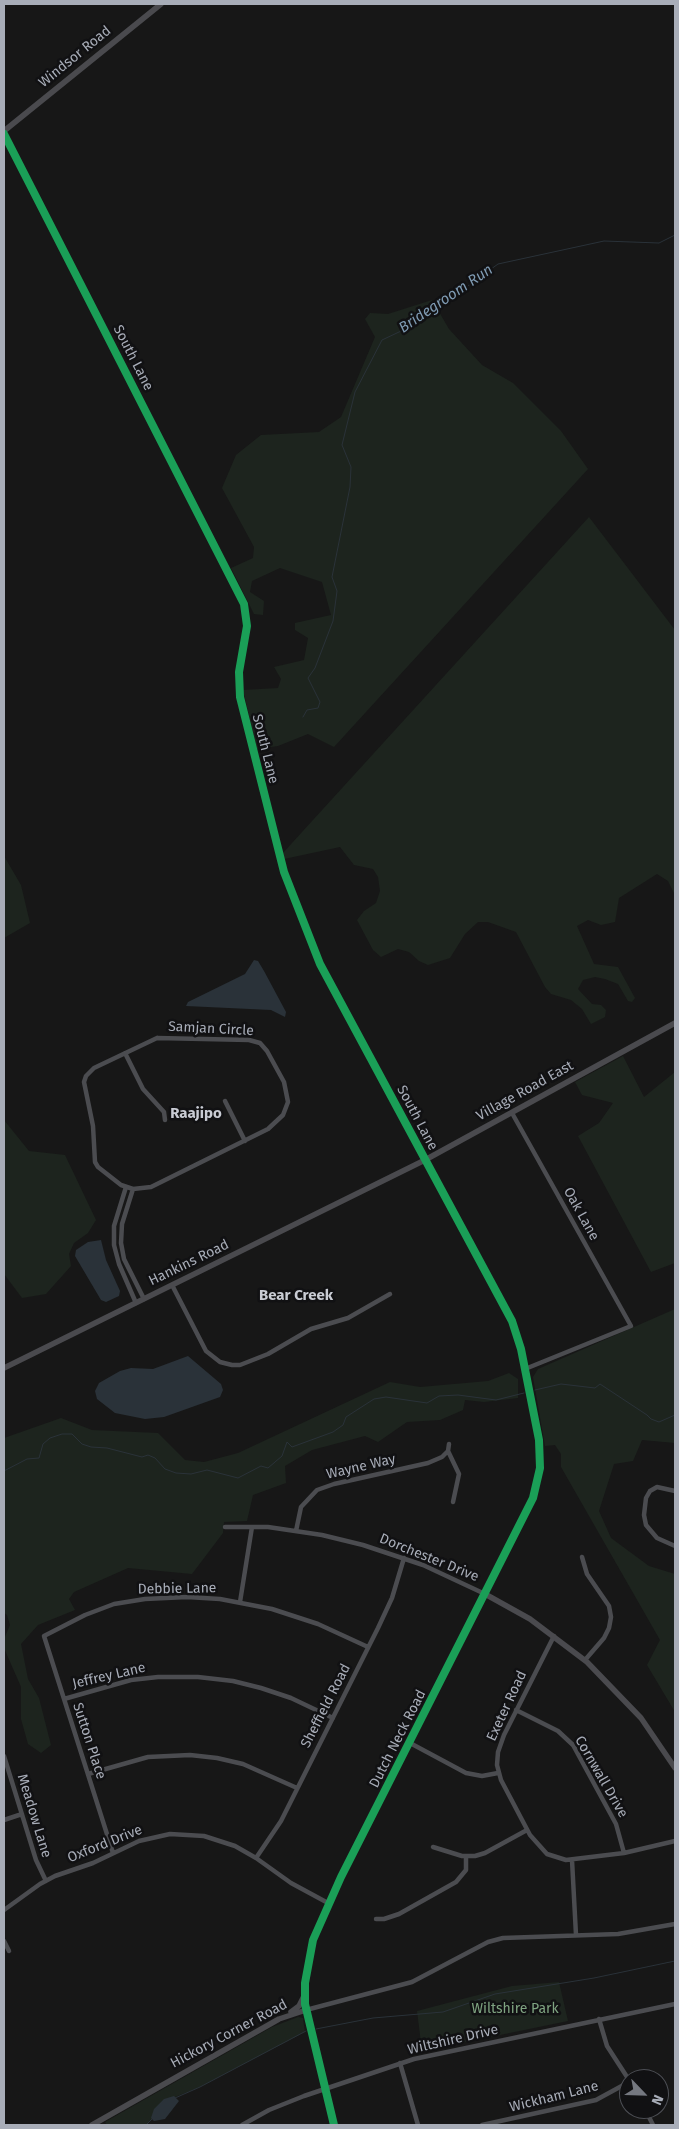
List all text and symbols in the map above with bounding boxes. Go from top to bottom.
street label: Windsor Road [35,23,115,91]
water label: Bridegroom Run [396,261,496,337]
street label: South Lane [109,322,157,394]
street label: South Lane [248,712,282,786]
street label: Samjan Circle [168,1018,254,1040]
street label: Village Road East [474,1057,576,1125]
street label: South Lane [393,1083,441,1153]
district label: Raajipo [170,1105,222,1123]
street label: Oak Lane [560,1184,602,1244]
street label: Hankins Road [146,1236,232,1290]
district label: Bear Creek [259,1287,333,1305]
street label: Wayne Way [325,1451,397,1483]
street label: Dorchester Drive [377,1530,481,1586]
street label: Debbie Lane [137,1580,217,1598]
street label: Jeffrey Lane [71,1659,147,1693]
street label: Sheffield Road [298,1661,354,1751]
street label: Exeter Road [483,1668,531,1744]
street label: Dutch Neck Road [366,1687,430,1791]
street label: Sutton Place [69,1701,109,1781]
street label: Cornwall Drive [571,1733,631,1821]
street label: Meadow Lane [13,1772,55,1860]
street label: Oxford Drive [65,1821,145,1867]
street label: Hickory Corner Road [168,1996,290,2072]
park label: Wiltshire Park [471,2001,559,2017]
street label: Wiltshire Drive [406,2021,500,2059]
north arrow [619,2069,669,2119]
street label: Wickham Lane [508,2078,600,2116]
text: N [648,2092,667,2108]

